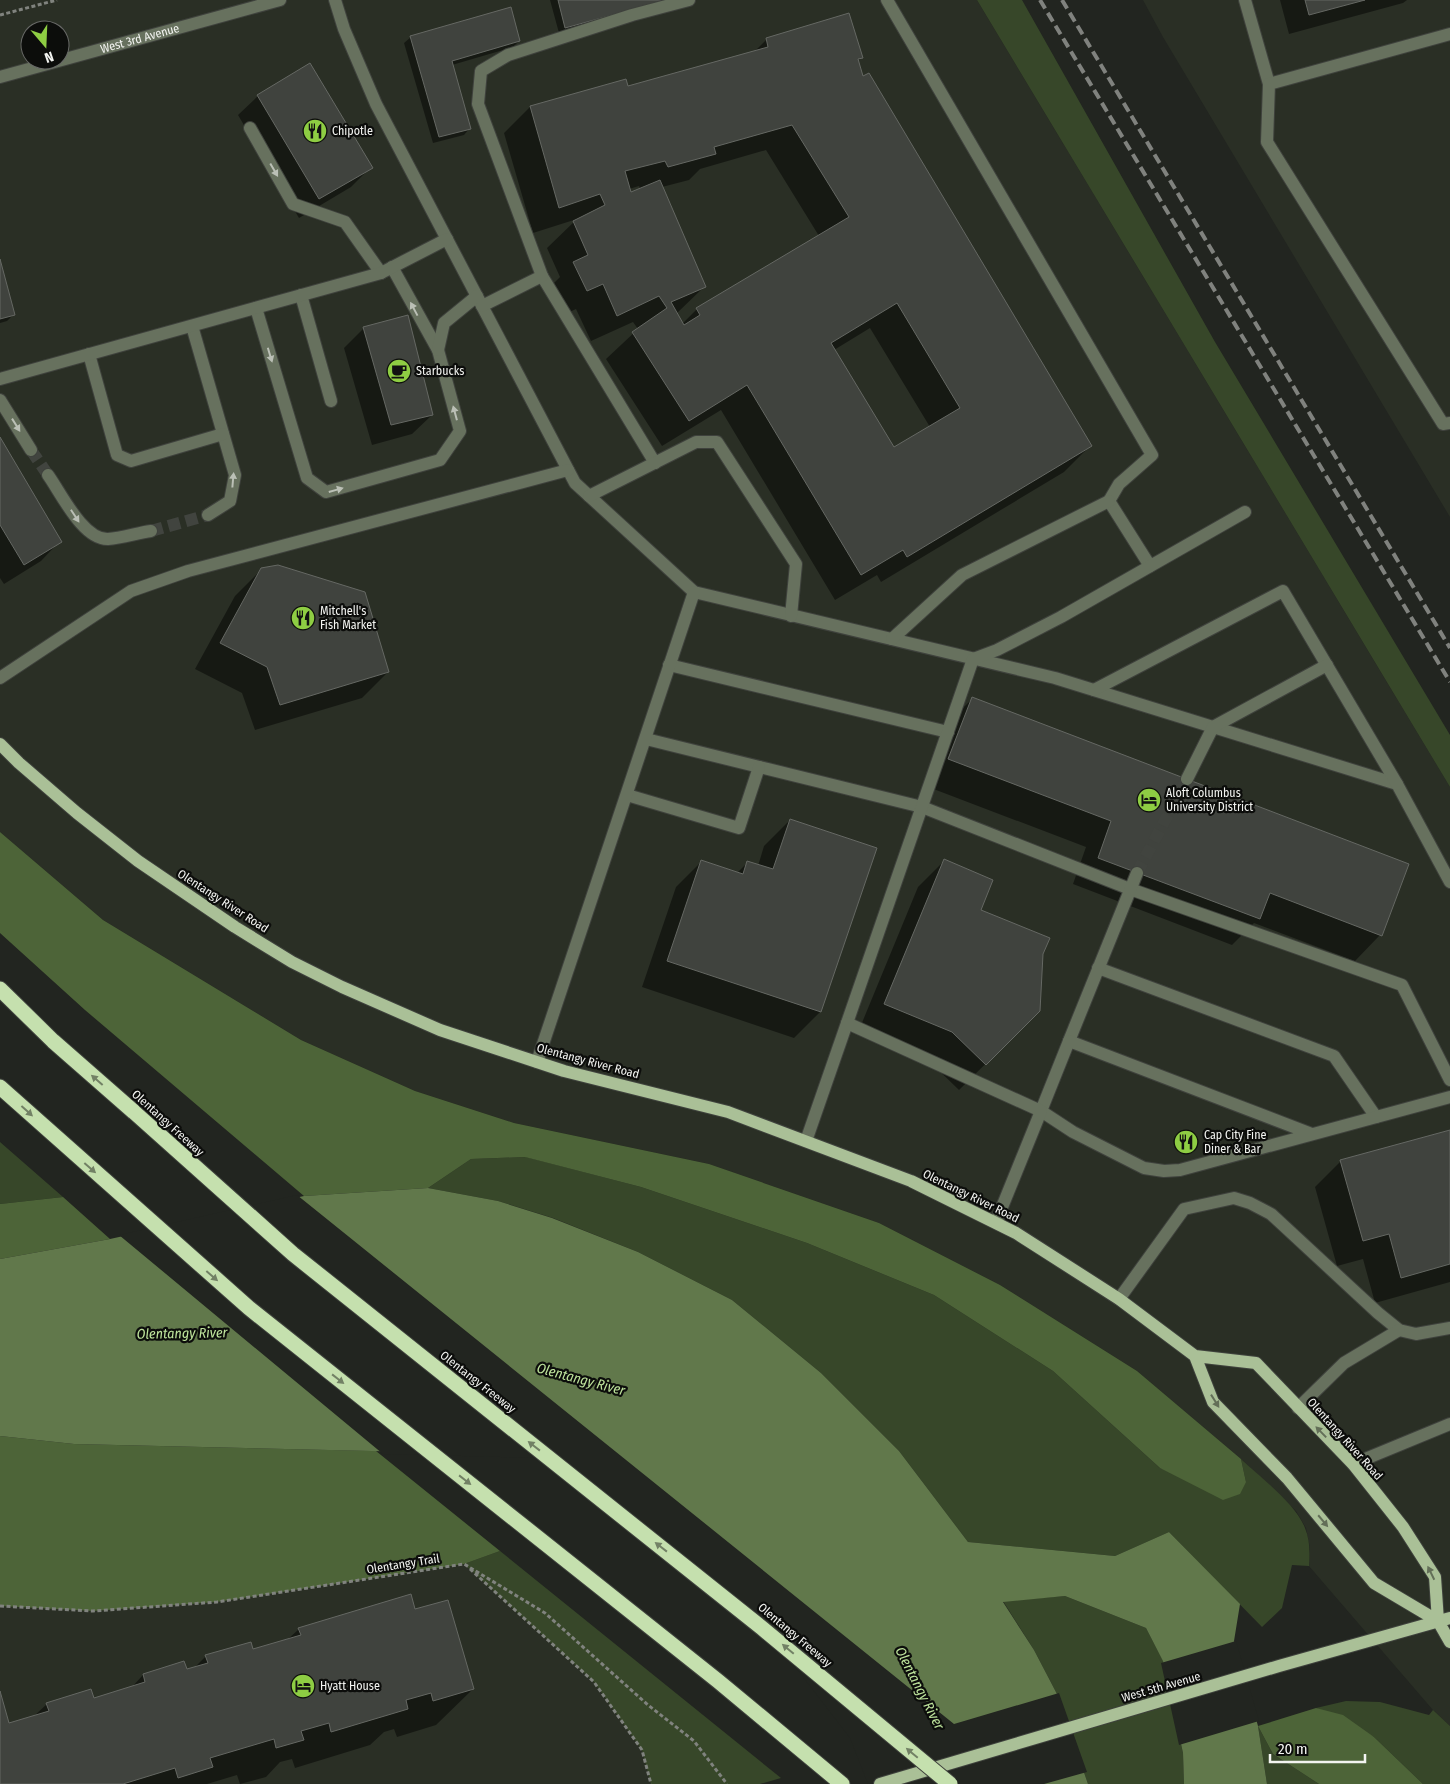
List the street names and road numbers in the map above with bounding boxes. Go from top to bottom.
street label: West 3rd Avenue [99,21,181,56]
street label: Olentangy River Road [175,866,271,936]
street label: Olentangy River Road [535,1041,641,1081]
street label: Olentangy Freeway [129,1087,207,1159]
street label: Olentangy River Road [921,1167,1021,1225]
street label: Olentangy Freeway [437,1348,519,1416]
street label: Olentangy River Road [1305,1395,1385,1483]
street label: Olentangy Trail [365,1551,441,1577]
street label: Olentangy Freeway [755,1600,835,1670]
street label: West 5th Avenue [1120,1669,1202,1705]

